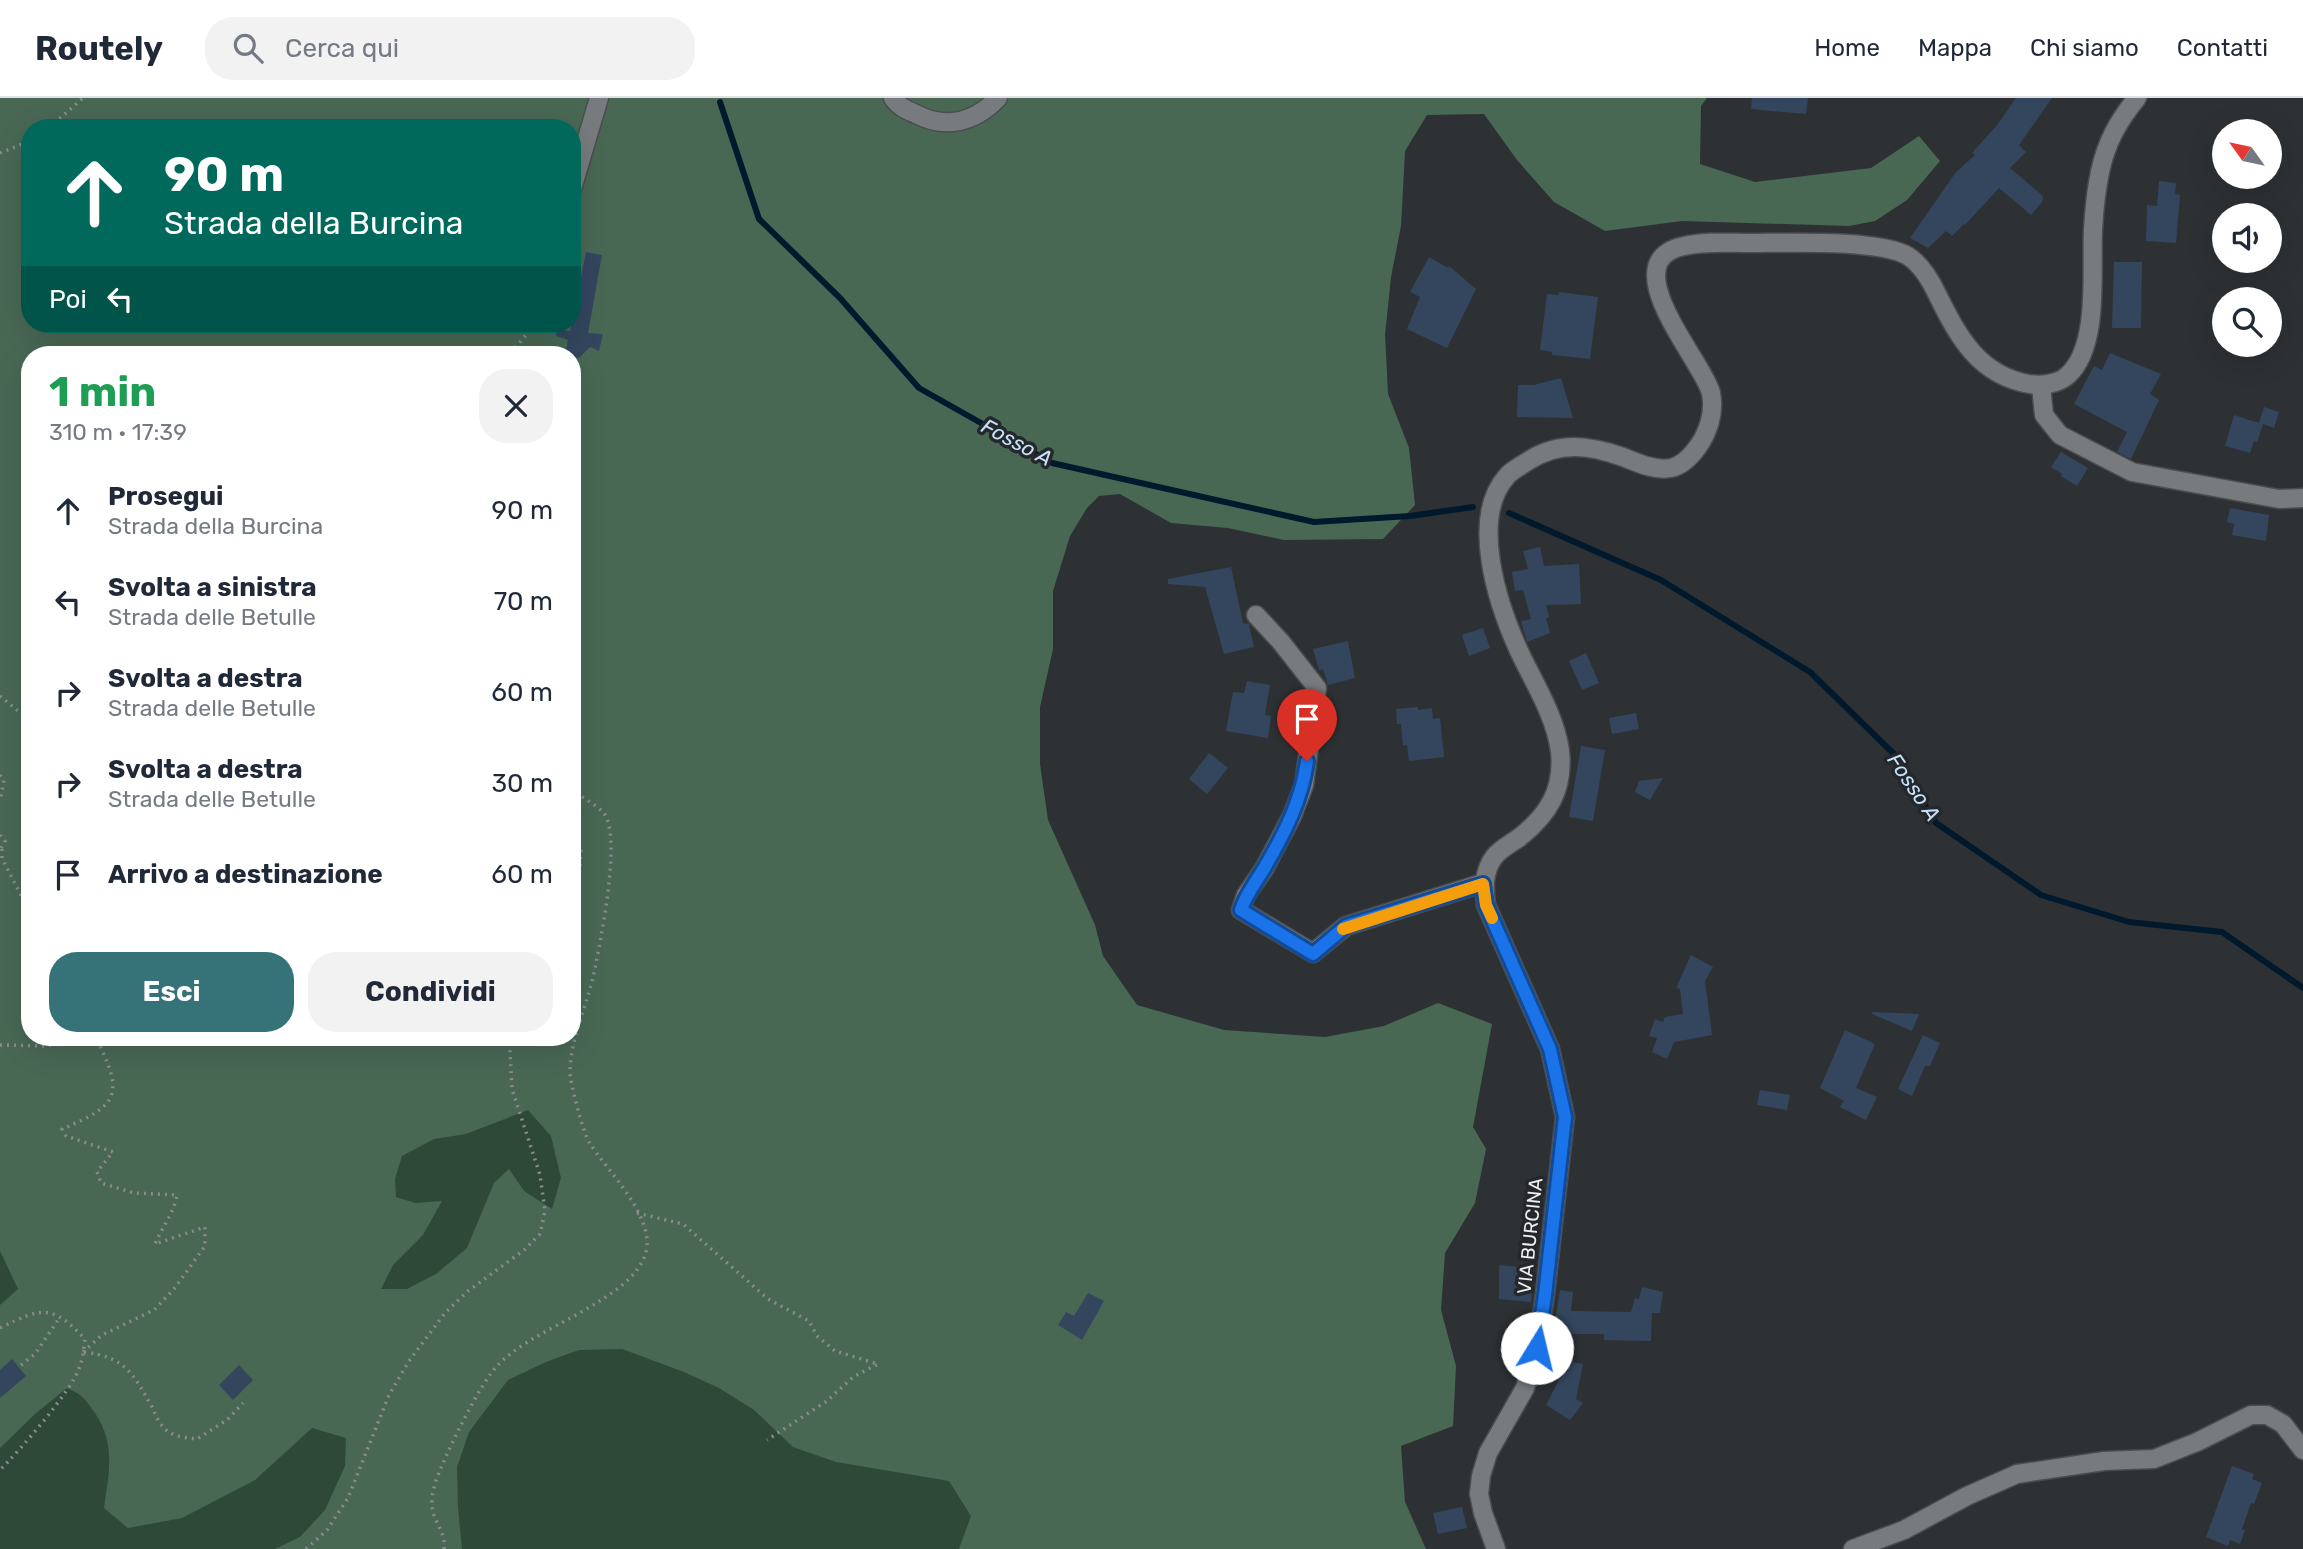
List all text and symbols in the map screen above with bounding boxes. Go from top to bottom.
search box [205,17,695,80]
text: Routely [35,29,163,68]
icon: search [229,29,267,67]
text: Cerca qui [285,33,399,64]
text: Home [1814,34,1880,62]
text: Mappa [1918,34,1992,62]
text: Chi siamo [2030,34,2139,62]
text: Contatti [2177,34,2268,62]
north arrow [2212,119,2282,189]
map controls [2212,119,2282,357]
text: 90 m [164,145,284,203]
icon: ahead [49,147,140,238]
button: sound [2212,203,2282,273]
text: Strada della Burcina [164,204,464,242]
icon: left [101,280,139,318]
text: Poi [49,284,87,315]
button: search [2212,287,2282,357]
text: 1 min [49,367,156,417]
button: close [479,369,553,443]
water label: Fosso A [977,413,1057,471]
text: 310 m · 17:39 [49,418,187,446]
text: Prosegui [108,481,224,512]
icon: ahead [49,492,87,530]
text: 90 m [492,495,553,526]
text: Strada della Burcina [108,512,323,540]
text: Svolta a sinistra [108,572,317,603]
icon: left [49,583,87,621]
text: 70 m [494,586,553,617]
text: Strada delle Betulle [108,603,316,631]
text: Svolta a destra [108,663,303,694]
icon: right [49,674,87,712]
text: 60 m [491,677,553,708]
pin [1277,689,1337,761]
text: Strada delle Betulle [108,694,316,722]
icon: arrive [1288,700,1326,738]
water label: Fosso A [1882,748,1946,826]
text: Svolta a destra [108,754,303,785]
icon: right [49,765,87,803]
text: 30 m [491,768,553,799]
text: Strada delle Betulle [108,785,316,813]
icon: arrive [49,856,87,894]
text: Arrivo a destinazione [108,859,383,890]
text: 60 m [491,859,553,890]
button: Esci [49,952,294,1032]
button: Condividi [308,952,553,1032]
street label: VIA BURCINA [1512,1176,1548,1295]
position arrow [1500,1311,1574,1385]

